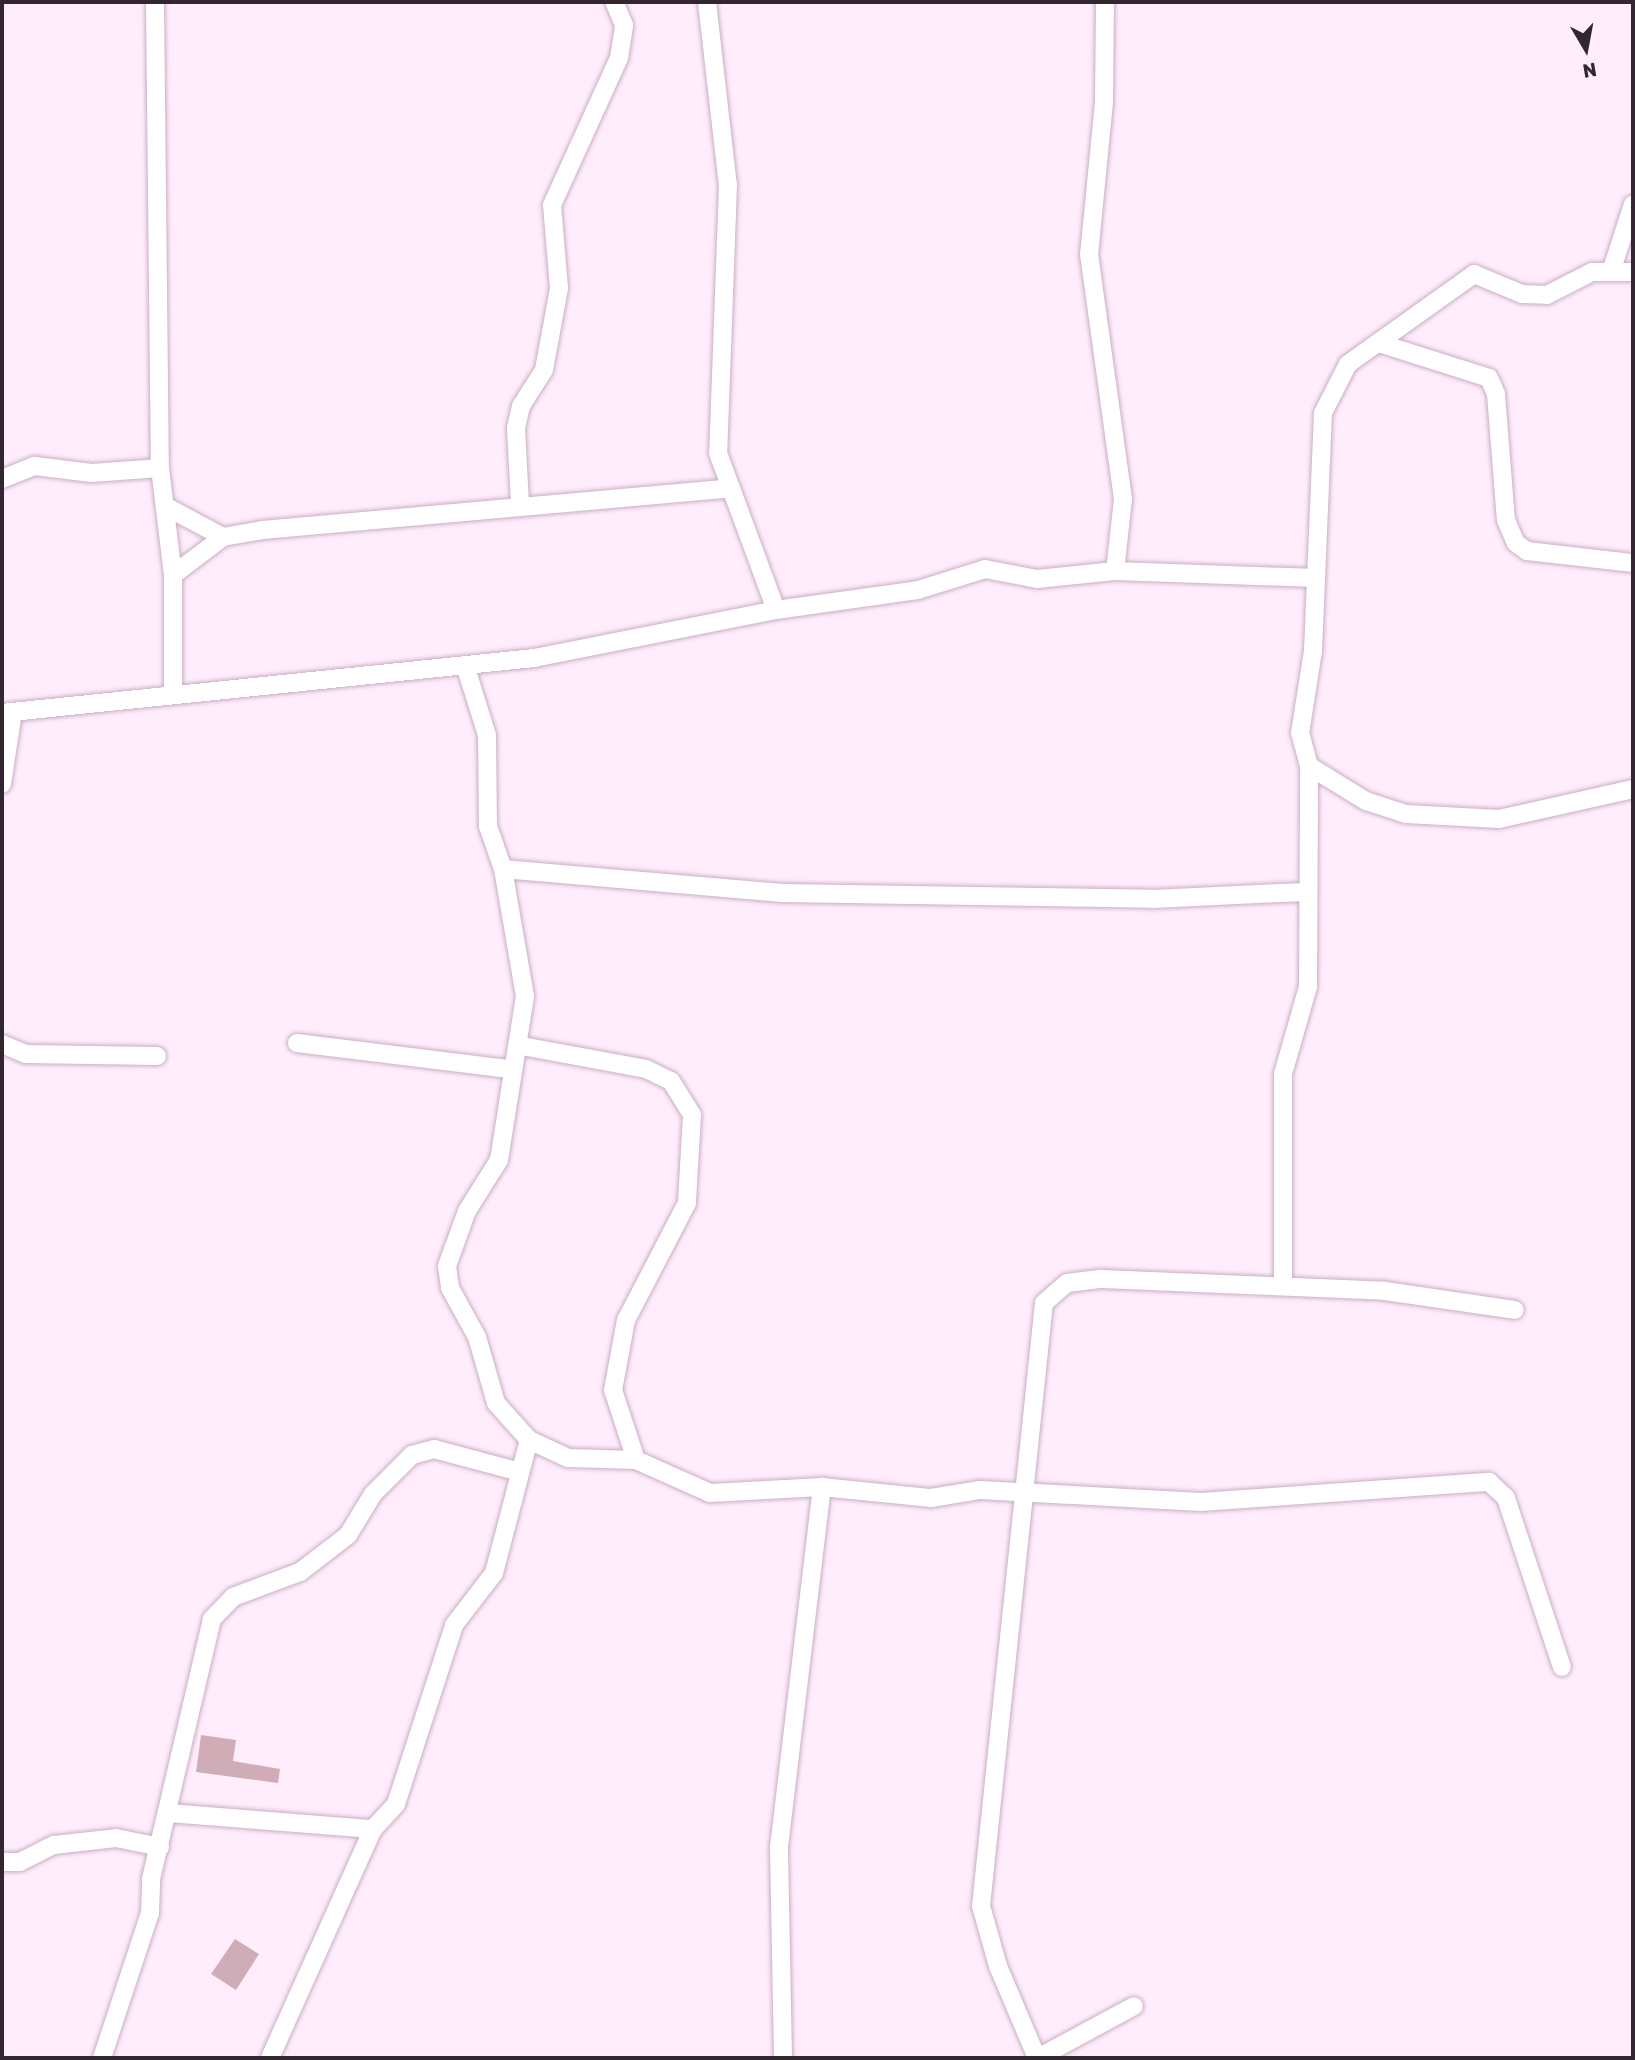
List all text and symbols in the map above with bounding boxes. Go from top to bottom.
north arrow [1551,14,1621,84]
text: N [1581,58,1598,83]

